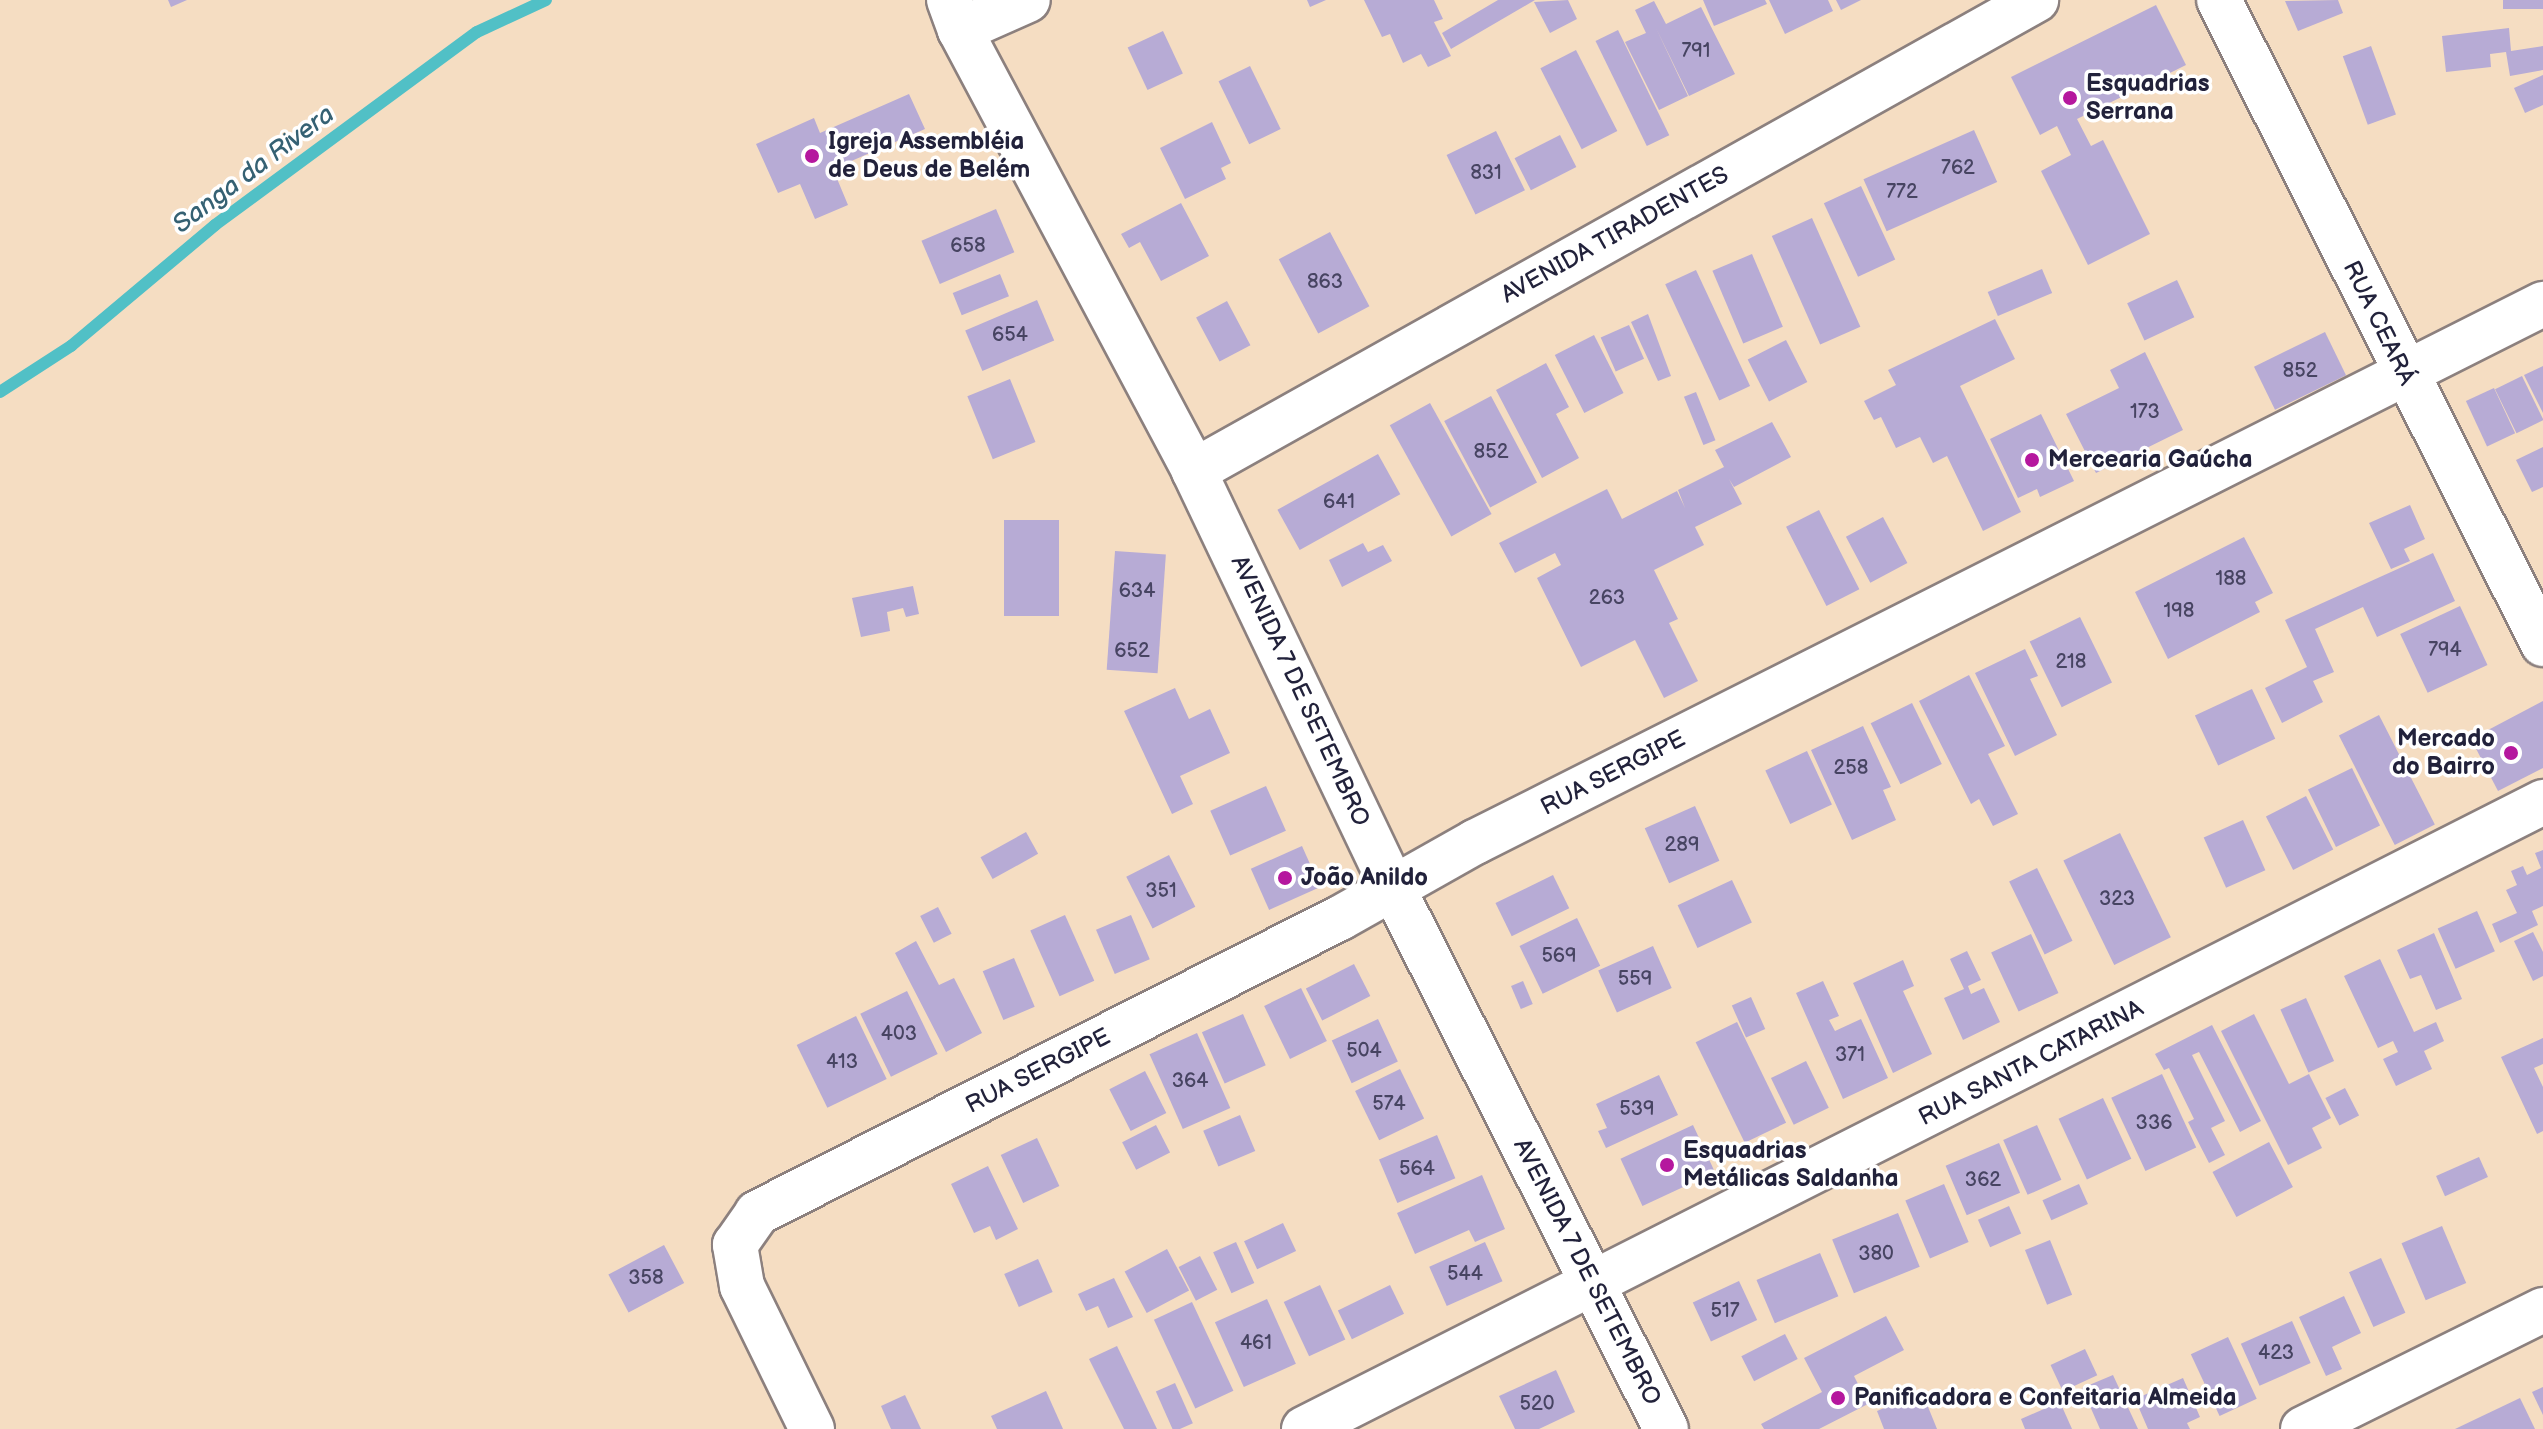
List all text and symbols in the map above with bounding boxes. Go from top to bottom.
house number: 791 [1681,39,1711,63]
place label: Esquadrias Serrana [2086,70,2210,126]
marker: Esquadrias Serrana [2061,89,2079,107]
water label: Sanga da Rivera [167,99,341,241]
place label: Igreja Assembléia de Deus de Belém [828,128,1030,184]
marker: Igreja Assembléia de Deus de Belém [803,147,821,165]
house number: 762 [1941,156,1975,180]
street label: AVENIDA TIRADENTES [1496,160,1734,310]
house number: 831 [1470,161,1502,185]
house number: 772 [1886,180,1918,204]
house number: 658 [950,234,986,258]
street label: RUA CEARÁ [2337,256,2421,390]
house number: 863 [1307,270,1343,294]
house number: 654 [992,323,1028,347]
house number: 852 [2283,359,2317,383]
house number: 173 [2130,400,2160,424]
house number: 852 [1474,440,1508,464]
place label: Mercearia Gaúcha [2048,446,2253,474]
marker: Mercearia Gaúcha [2023,451,2041,469]
house number: 641 [1323,490,1355,514]
street label: AVENIDA 7 DE SETEMBRO [1224,550,1376,832]
house number: 188 [2215,567,2247,591]
house number: 634 [1119,579,1155,603]
house number: 263 [1589,586,1625,610]
house number: 198 [2164,599,2194,623]
house number: 794 [2428,638,2462,662]
house number: 652 [1114,639,1150,663]
house number: 218 [2056,650,2086,674]
street label: RUA SERGIPE [1536,724,1690,822]
place label: Mercado do Bairro [2392,725,2495,781]
marker: Mercado do Bairro [2502,744,2520,762]
house number: 258 [1834,756,1868,780]
house number: 289 [1664,833,1700,857]
place label: João Anildo [1301,864,1428,892]
marker: João Anildo [1276,869,1294,887]
house number: 351 [1145,879,1177,903]
house number: 323 [2099,887,2135,911]
house number: 569 [1541,944,1577,968]
house number: 559 [1618,967,1652,991]
street label: RUA SANTA CATARINA [1914,994,2148,1132]
house number: 403 [881,1022,917,1046]
street label: RUA SERGIPE [961,1022,1115,1120]
house number: 504 [1346,1039,1382,1063]
house number: 371 [1835,1043,1865,1067]
house number: 413 [826,1050,858,1074]
house number: 364 [1172,1069,1208,1093]
house number: 574 [1372,1092,1406,1116]
house number: 539 [1619,1097,1655,1121]
house number: 336 [2136,1111,2172,1135]
street label: AVENIDA 7 DE SETEMBRO [1507,1133,1667,1411]
place label: Esquadrias Metálicas Saldanha [1683,1137,1898,1193]
marker: Esquadrias Metálicas Saldanha [1658,1156,1676,1174]
house number: 564 [1399,1157,1435,1181]
house number: 362 [1965,1168,2001,1192]
house number: 380 [1858,1242,1894,1266]
house number: 544 [1447,1262,1483,1286]
house number: 358 [628,1266,664,1290]
house number: 517 [1710,1299,1740,1323]
house number: 461 [1240,1331,1272,1355]
house number: 423 [2258,1341,2294,1365]
place label: Panificadora e Confeitaria Almeida [1854,1384,2237,1412]
marker: Panificadora e Confeitaria Almeida [1829,1389,1847,1407]
house number: 520 [1519,1392,1555,1416]

